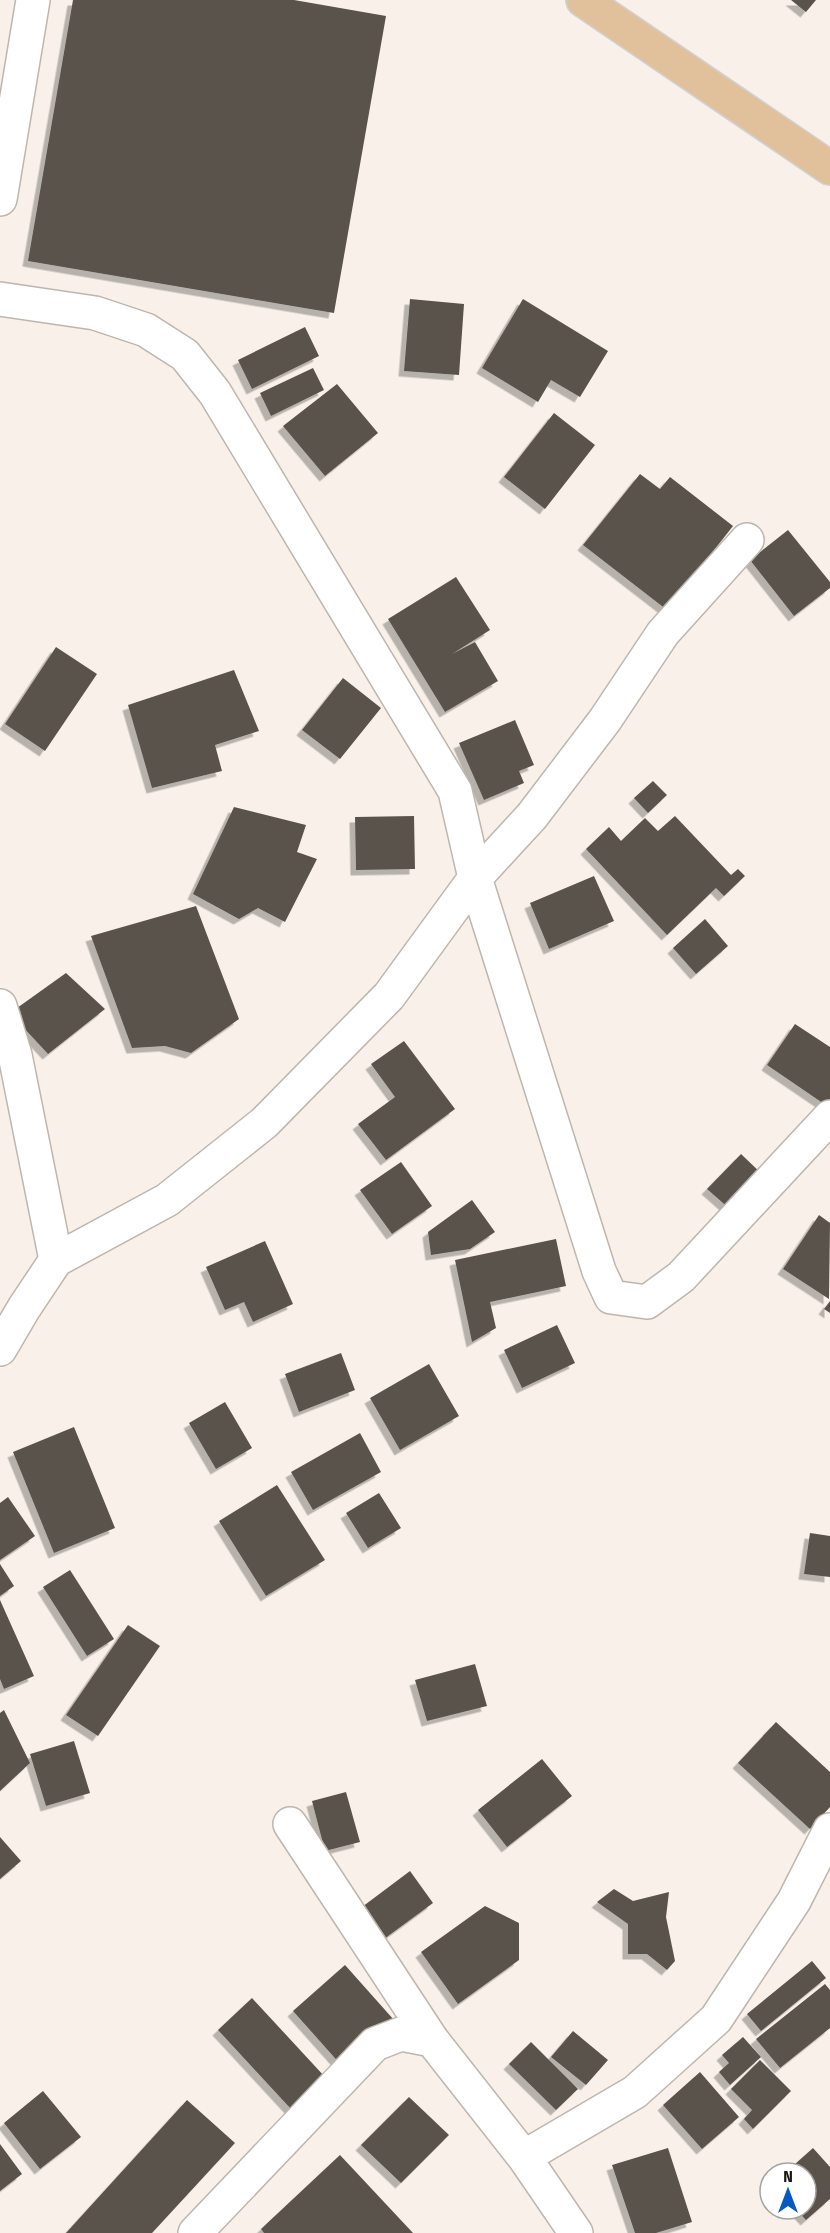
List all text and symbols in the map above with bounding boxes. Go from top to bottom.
north arrow [758,2161,818,2221]
text: N [783,2167,793,2186]

